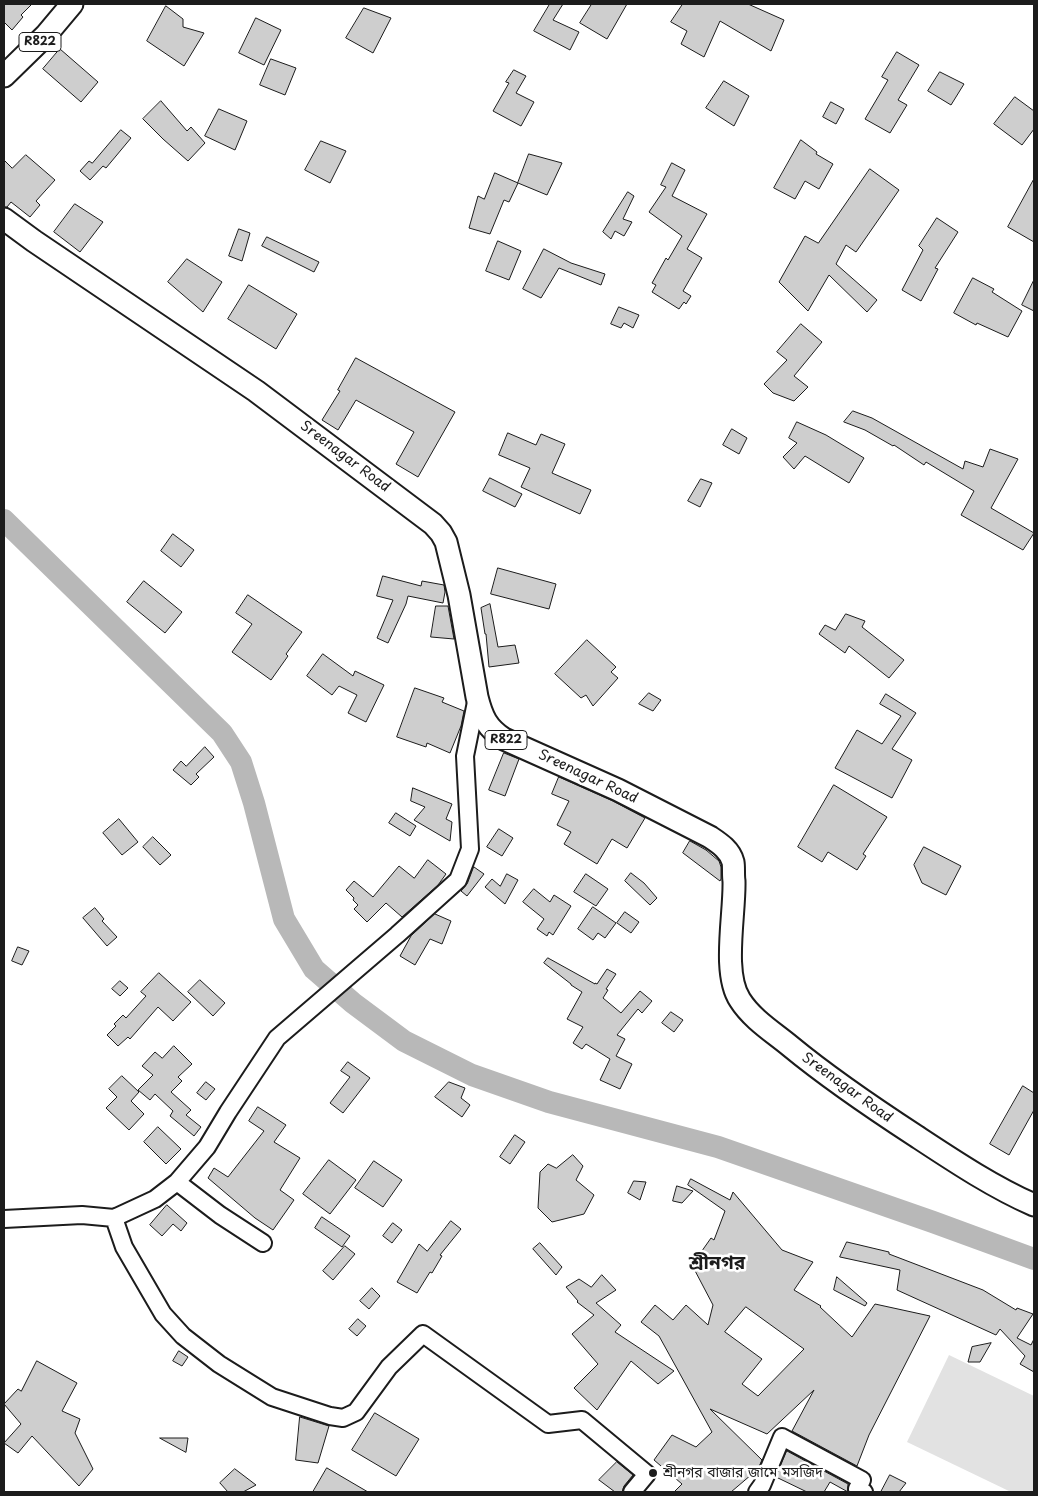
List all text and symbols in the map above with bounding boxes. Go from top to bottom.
road number: R822 [19,32,61,52]
street label: Sreenagar Road [297,418,393,496]
road number: R822 [485,730,527,750]
street label: Sreenagar Road [536,747,640,807]
street label: Sreenagar Road [798,1049,896,1127]
district label: শ্রীনগর [689,1253,745,1275]
place label: শ্রীনগর বাজার জামে মসজিদ [663,1465,823,1481]
marker: শ্রীনগর বাজার জামে মসজিদ [647,1467,659,1479]

